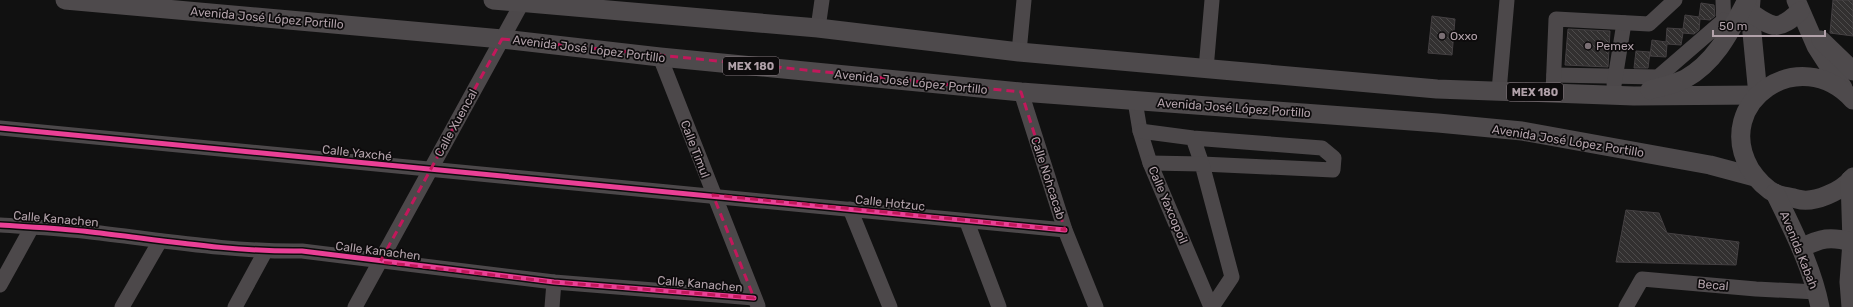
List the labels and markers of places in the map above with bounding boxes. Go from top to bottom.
place label: Oxxo [1450,29,1478,43]
marker: Oxxo [1437,31,1447,41]
place label: Pemex [1596,39,1635,53]
marker: Pemex [1583,41,1593,51]

